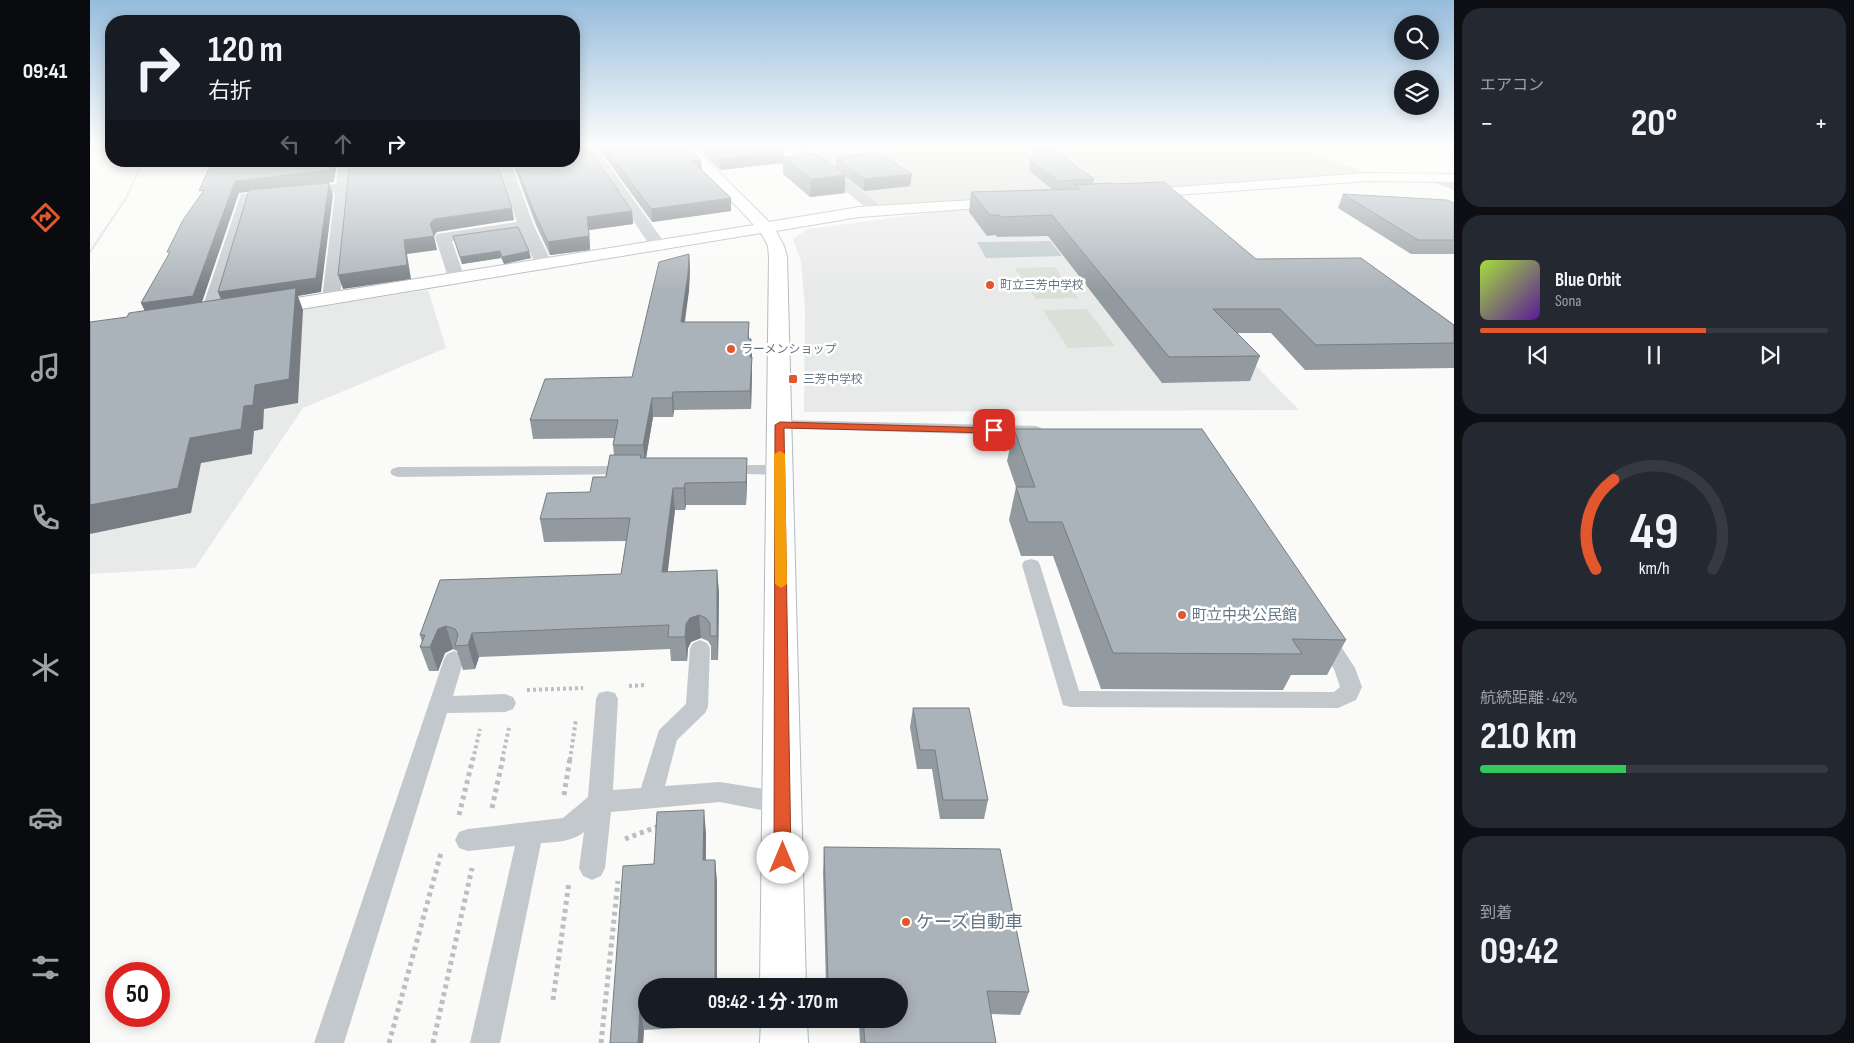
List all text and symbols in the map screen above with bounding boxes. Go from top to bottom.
map controls [1394,15,1439,115]
button: search [1394,15,1439,60]
text: 120 m [208,29,283,72]
icon: right [125,35,190,100]
text: 09:41 [23,58,67,85]
button: layers [1394,70,1439,115]
text: エアコン [1480,76,1544,95]
text: 右折 [208,78,252,105]
text: 20° [1631,101,1677,146]
text: − [1480,107,1494,140]
text: + [1814,107,1828,140]
icon: left [276,130,304,158]
icon: ahead [329,130,357,158]
icon: right [382,130,410,158]
icon: directions [28,200,63,235]
text: Blue Orbit [1555,269,1621,292]
place label: 町立三芳中学校 [1000,278,1084,293]
marker: 町立三芳中学校 [984,279,996,291]
text: Sona [1555,292,1582,311]
icon: previous [1524,341,1552,369]
icon: pause [1640,341,1668,369]
icon: next [1756,341,1784,369]
place label: ラーメンショップ [741,342,837,357]
marker: ラーメンショップ [725,343,737,355]
icon: music [28,350,63,385]
place label: 三芳中学校 [803,372,863,387]
marker: 三芳中学校 [787,373,799,385]
pin [973,409,1015,451]
icon: arrive [980,416,1008,444]
icon: phone [28,500,63,535]
text: 49 [1630,501,1678,564]
text: km/h [1639,558,1669,579]
place label: 町立中央公民館 [1192,606,1297,625]
marker: 町立中央公民館 [1176,609,1188,621]
icon: climate [28,650,63,685]
text: 航続距離 · 42% [1480,689,1577,708]
text: 210 km [1480,714,1577,759]
icon: car [28,800,63,835]
position arrow [756,831,808,883]
text: 到着 [1480,904,1512,923]
place label: ケーズ自動車 [916,912,1023,933]
marker: ケーズ自動車 [900,916,912,928]
text: 09:42 [1480,929,1559,974]
icon: filters [28,950,63,985]
speed limit sign: 50 [105,962,170,1027]
text: 09:42 · 1 分 · 170 m [708,991,838,1014]

